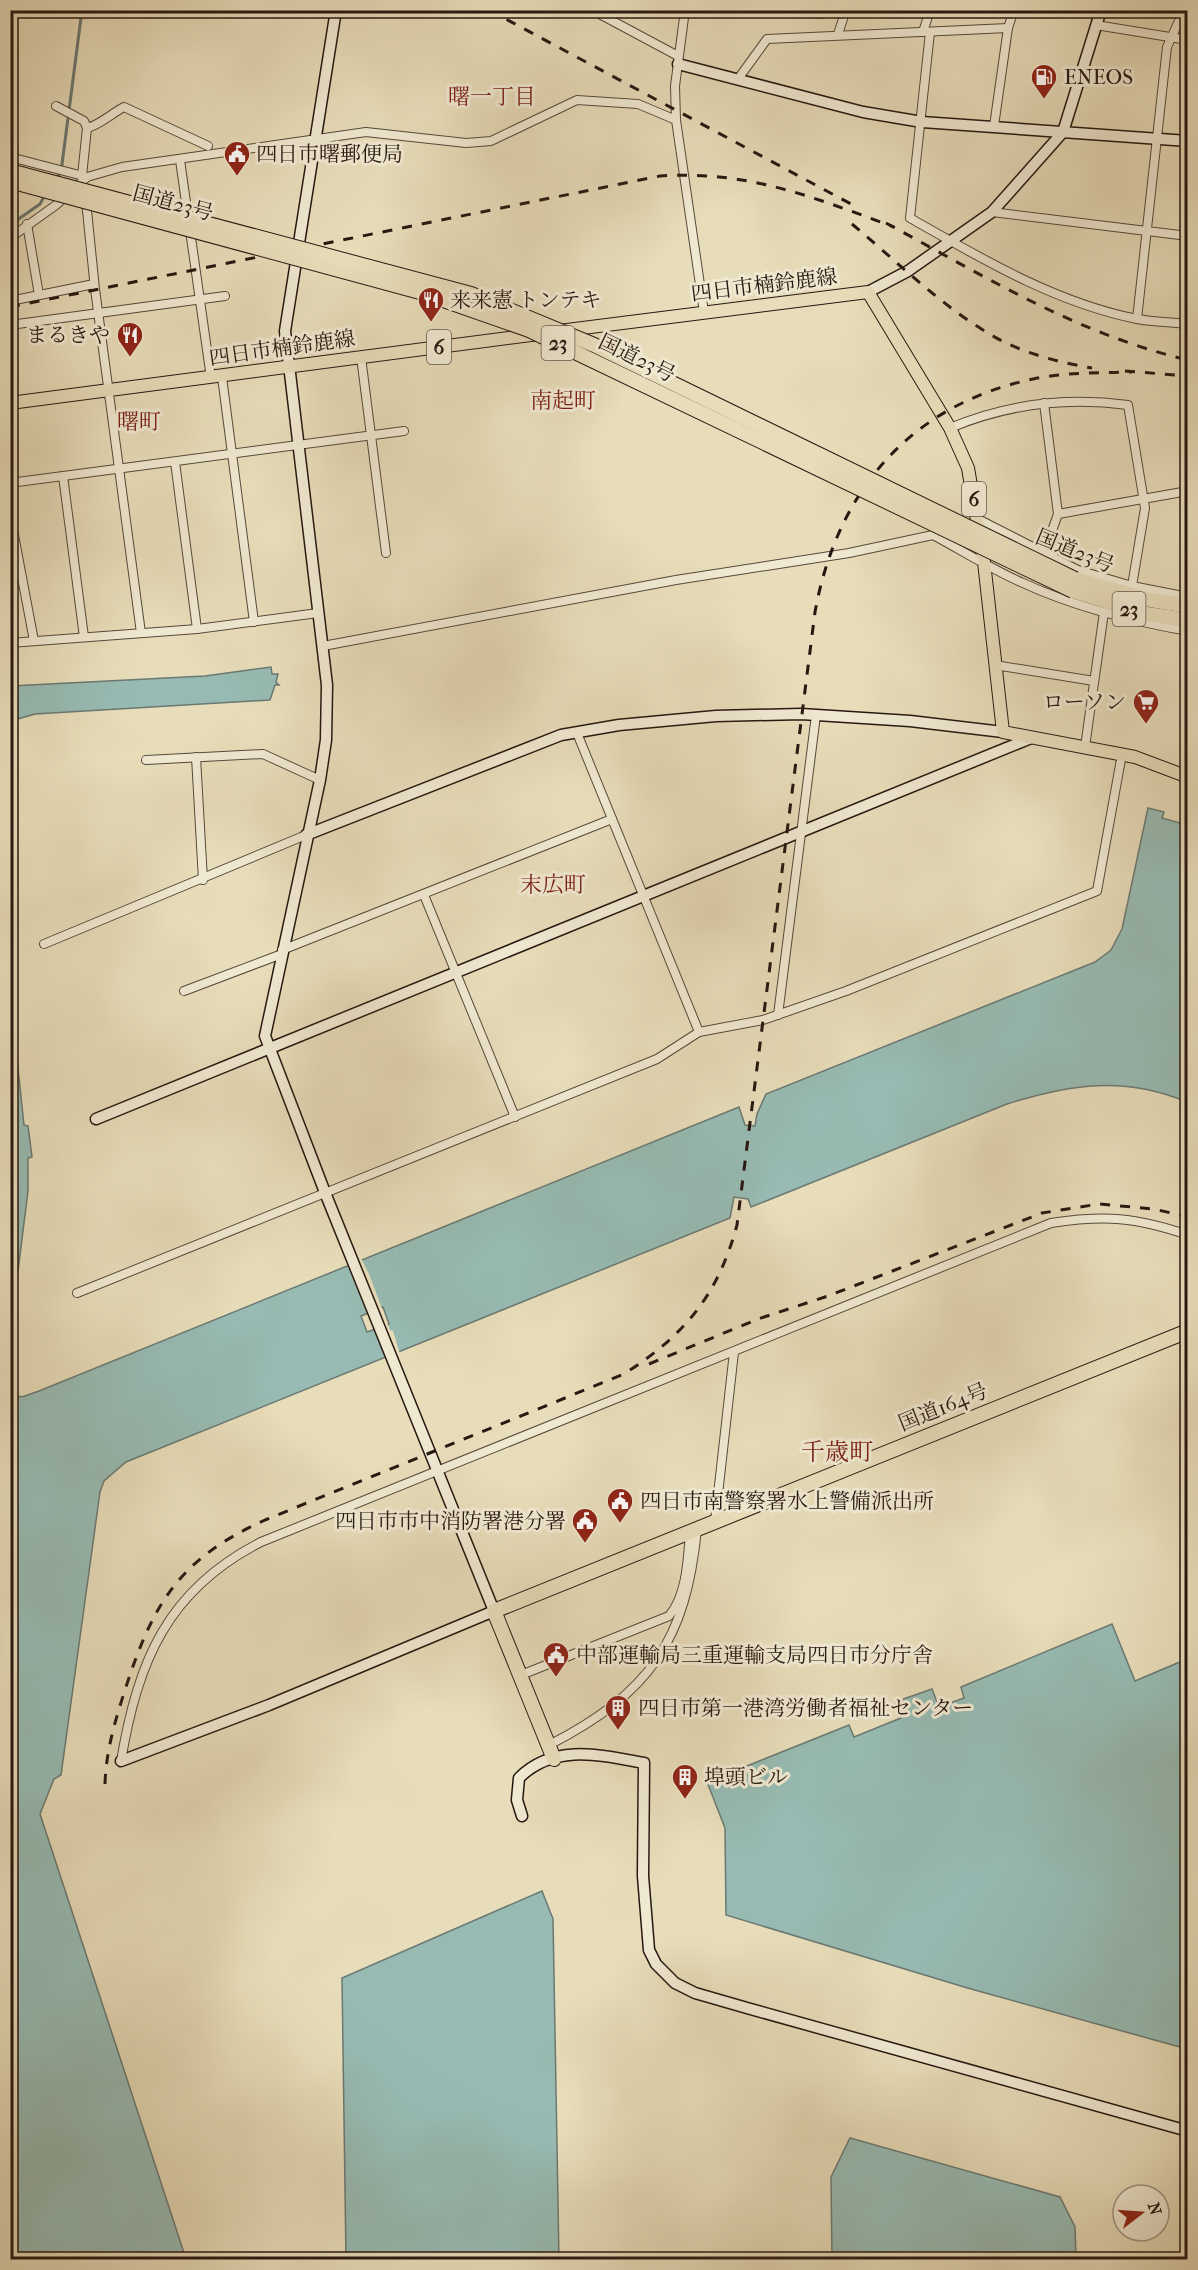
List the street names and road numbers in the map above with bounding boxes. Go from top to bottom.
street label: 国道23号 [130,181,216,225]
street label: 四日市楠鈴鹿線 [690,264,838,306]
street label: 四日市楠鈴鹿線 [208,326,356,370]
road number: 23 [542,326,574,360]
street label: 国道23号 [595,329,679,387]
road number: 6 [427,330,451,364]
road number: 6 [962,482,986,516]
street label: 国道23号 [1032,524,1118,578]
road number: 23 [1112,592,1146,626]
street label: 国道164号 [895,1378,991,1436]

